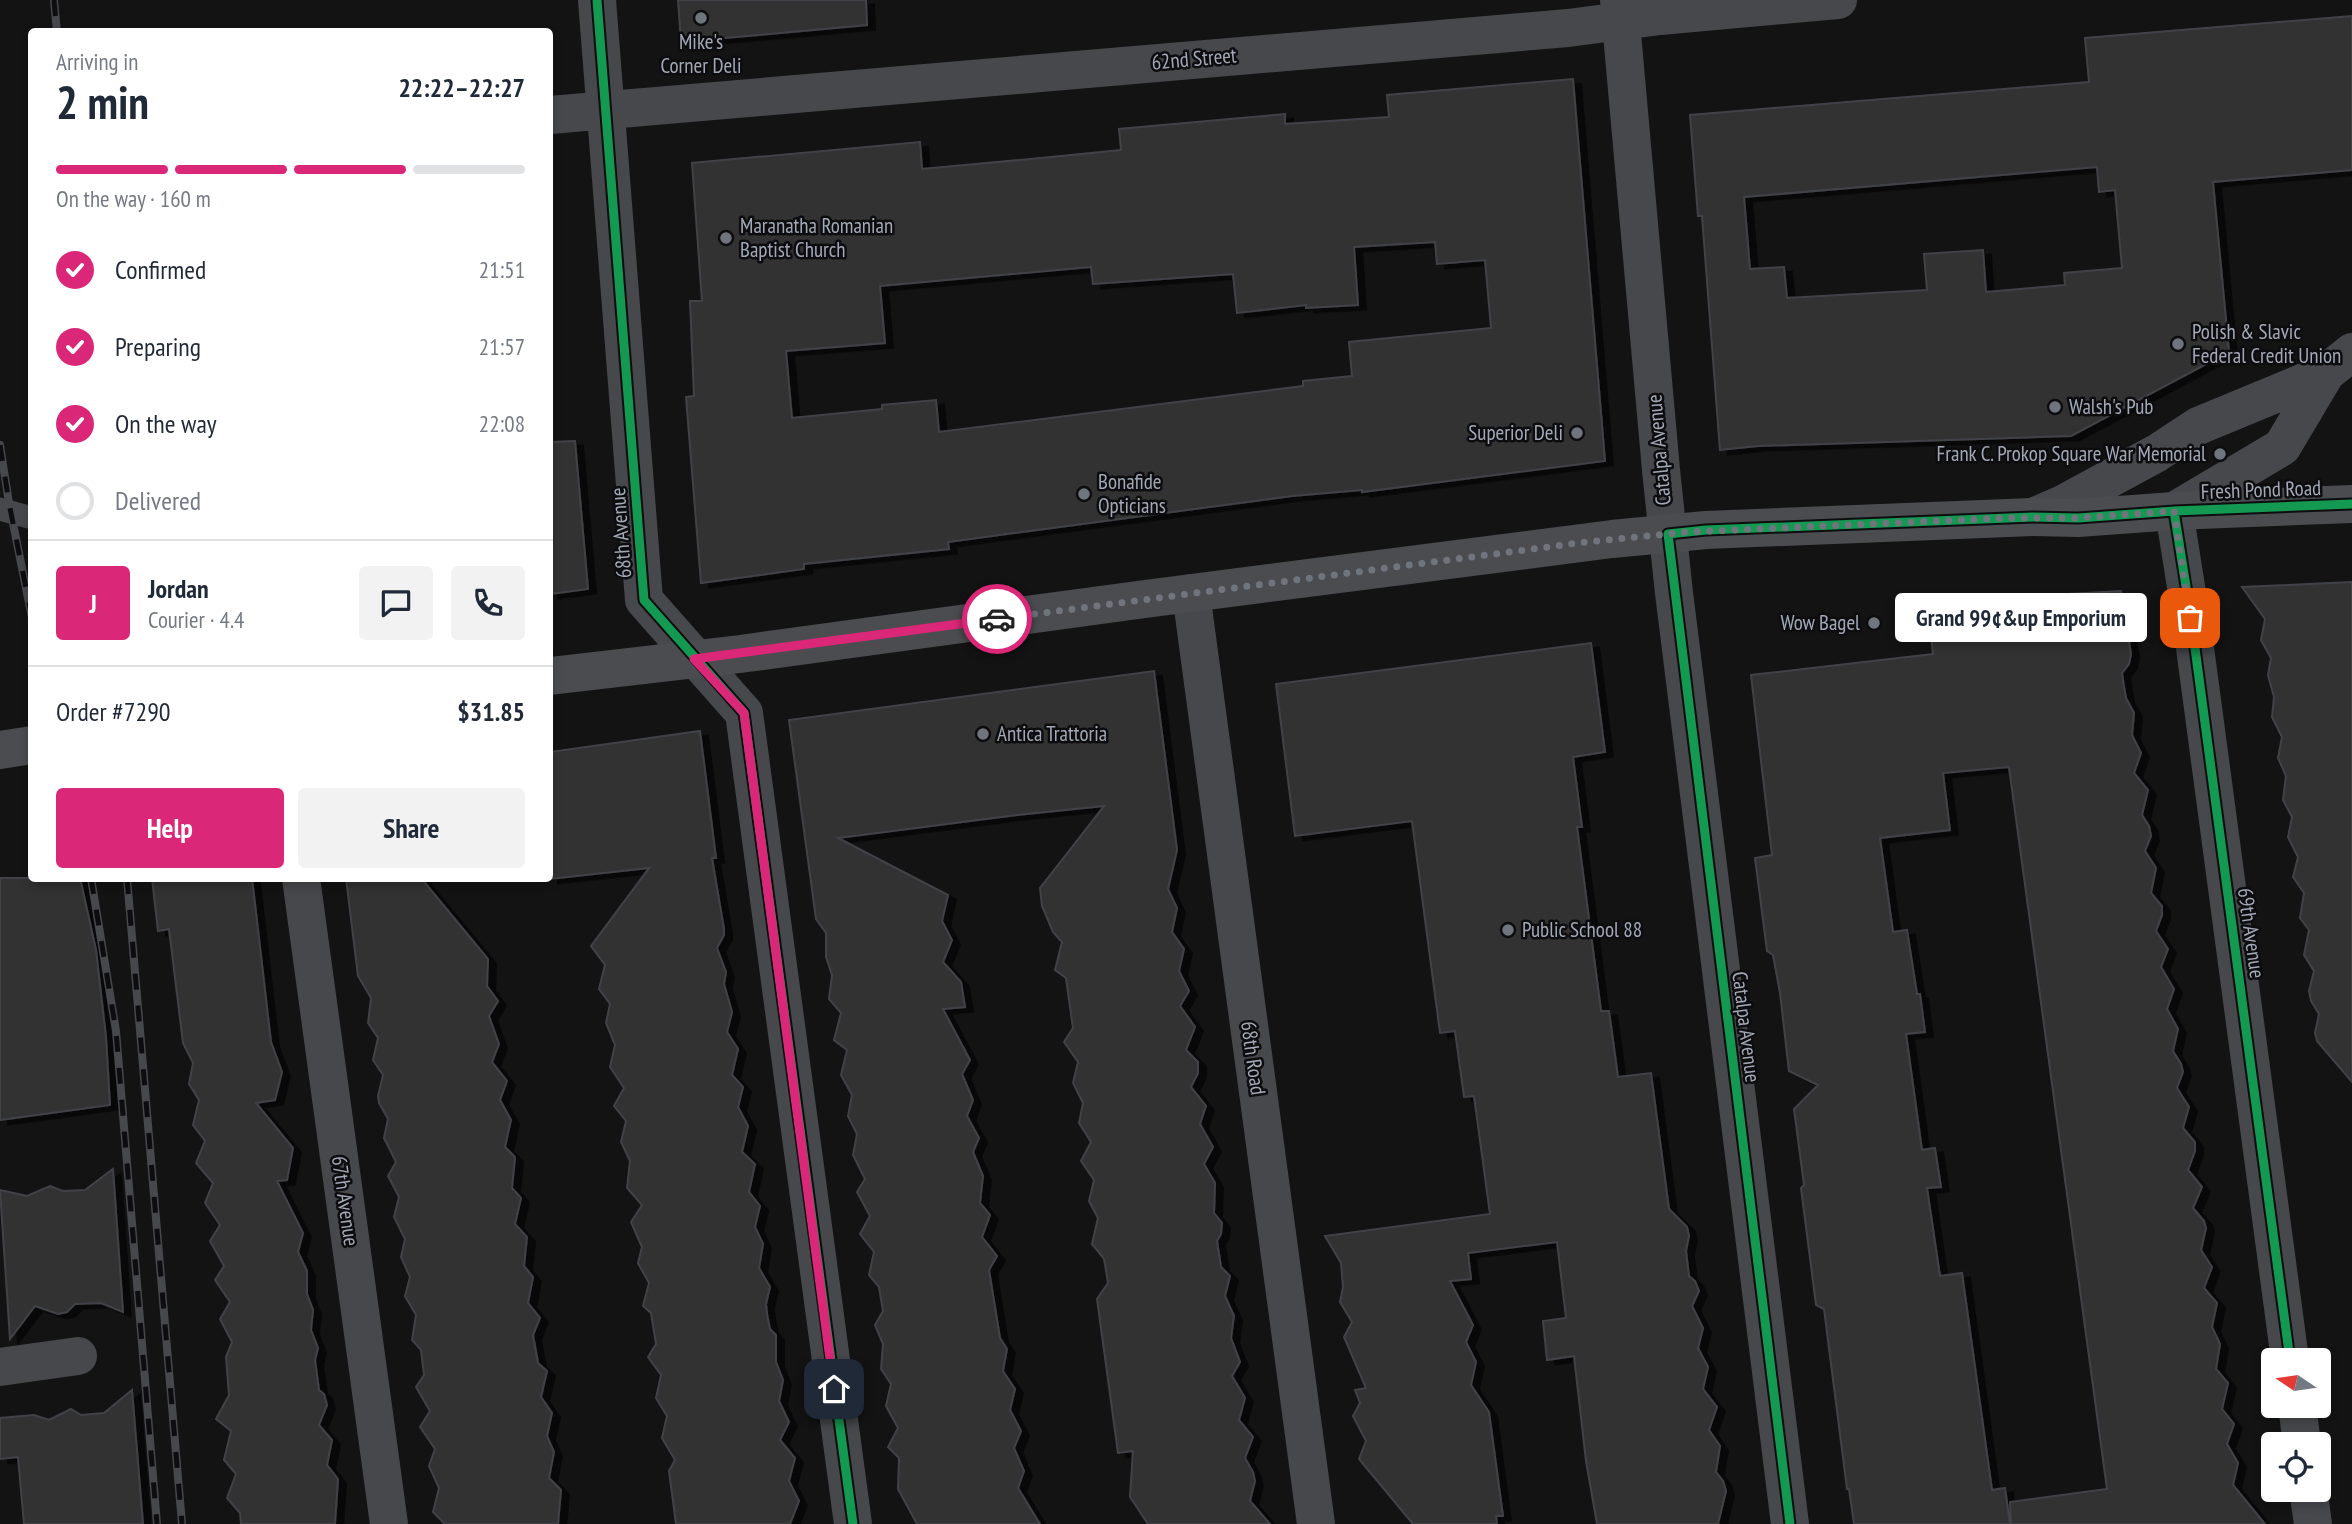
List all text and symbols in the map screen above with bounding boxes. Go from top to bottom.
marker: Mike's Corner Deli [693,10,709,26]
place label: Mike's Corner Deli [660,28,742,79]
street label: 62nd Street [1150,41,1238,76]
text: Arriving in [56,47,138,76]
text: 22:22–22:27 [398,71,525,104]
text: 2 min [56,72,149,132]
text: On the way · 160 m [56,184,211,213]
place label: Maranatha Romanian Baptist Church [740,212,893,263]
marker: Maranatha Romanian Baptist Church [718,230,734,246]
icon: check [56,251,94,289]
text: Confirmed [115,253,206,286]
text: 21:51 [479,255,525,284]
place label: Polish & Slavic Federal Credit Union [2192,318,2341,369]
icon: check [56,328,94,366]
text: Preparing [115,330,201,363]
text: 21:57 [479,332,525,361]
marker: Polish & Slavic Federal Credit Union [2170,336,2186,352]
street label: Catalpa Avenue [1640,393,1677,507]
place label: Walsh's Pub [2069,393,2153,420]
marker: Walsh's Pub [2047,399,2063,415]
icon: check [56,405,94,443]
text: On the way [115,407,217,440]
text: 22:08 [479,409,525,438]
place label: Superior Deli [1468,419,1563,446]
marker: Superior Deli [1569,425,1585,441]
place label: Frank C. Prokop Square War Memorial [1937,440,2206,467]
marker: Frank C. Prokop Square War Memorial [2212,446,2228,462]
place label: Bonafide Opticians [1098,468,1166,519]
street label: Fresh Pond Road [2200,474,2322,505]
text: Delivered [115,484,201,517]
marker: Bonafide Opticians [1076,486,1092,502]
street label: 68th Avenue [604,487,637,579]
button: chat [359,566,433,640]
button: phone [451,566,525,640]
text: Jordan [148,572,209,605]
courier [962,584,1032,654]
text: J [89,587,97,620]
pin [2160,588,2220,648]
callout: Grand 99¢&up Emporium [1896,594,2148,642]
icon: bag [2171,599,2209,637]
icon: car [978,600,1016,638]
text: Grand 99¢&up Emporium [1916,603,2126,632]
text: Courier · 4.4 [148,605,244,634]
place label: Wow Bagel [1780,609,1860,636]
marker: Wow Bagel [1866,615,1882,631]
text: Order #7290 [56,695,171,728]
text: $31.85 [457,695,525,728]
place label: Antica Trattoria [997,720,1107,747]
marker: Antica Trattoria [975,726,991,742]
button: Help [56,788,284,868]
button: Share [298,788,525,868]
street label: 69th Avenue [2232,886,2271,980]
place label: Public School 88 [1522,916,1642,943]
marker: Public School 88 [1500,922,1516,938]
street label: Catalpa Avenue [1726,970,1767,1084]
street label: 68th Road [1235,1019,1272,1097]
street label: 67th Avenue [326,1154,365,1248]
north arrow [2261,1348,2331,1418]
map controls [2261,1348,2331,1502]
pin [804,1359,864,1419]
icon: home [815,1370,853,1408]
button: locate [2261,1432,2331,1502]

